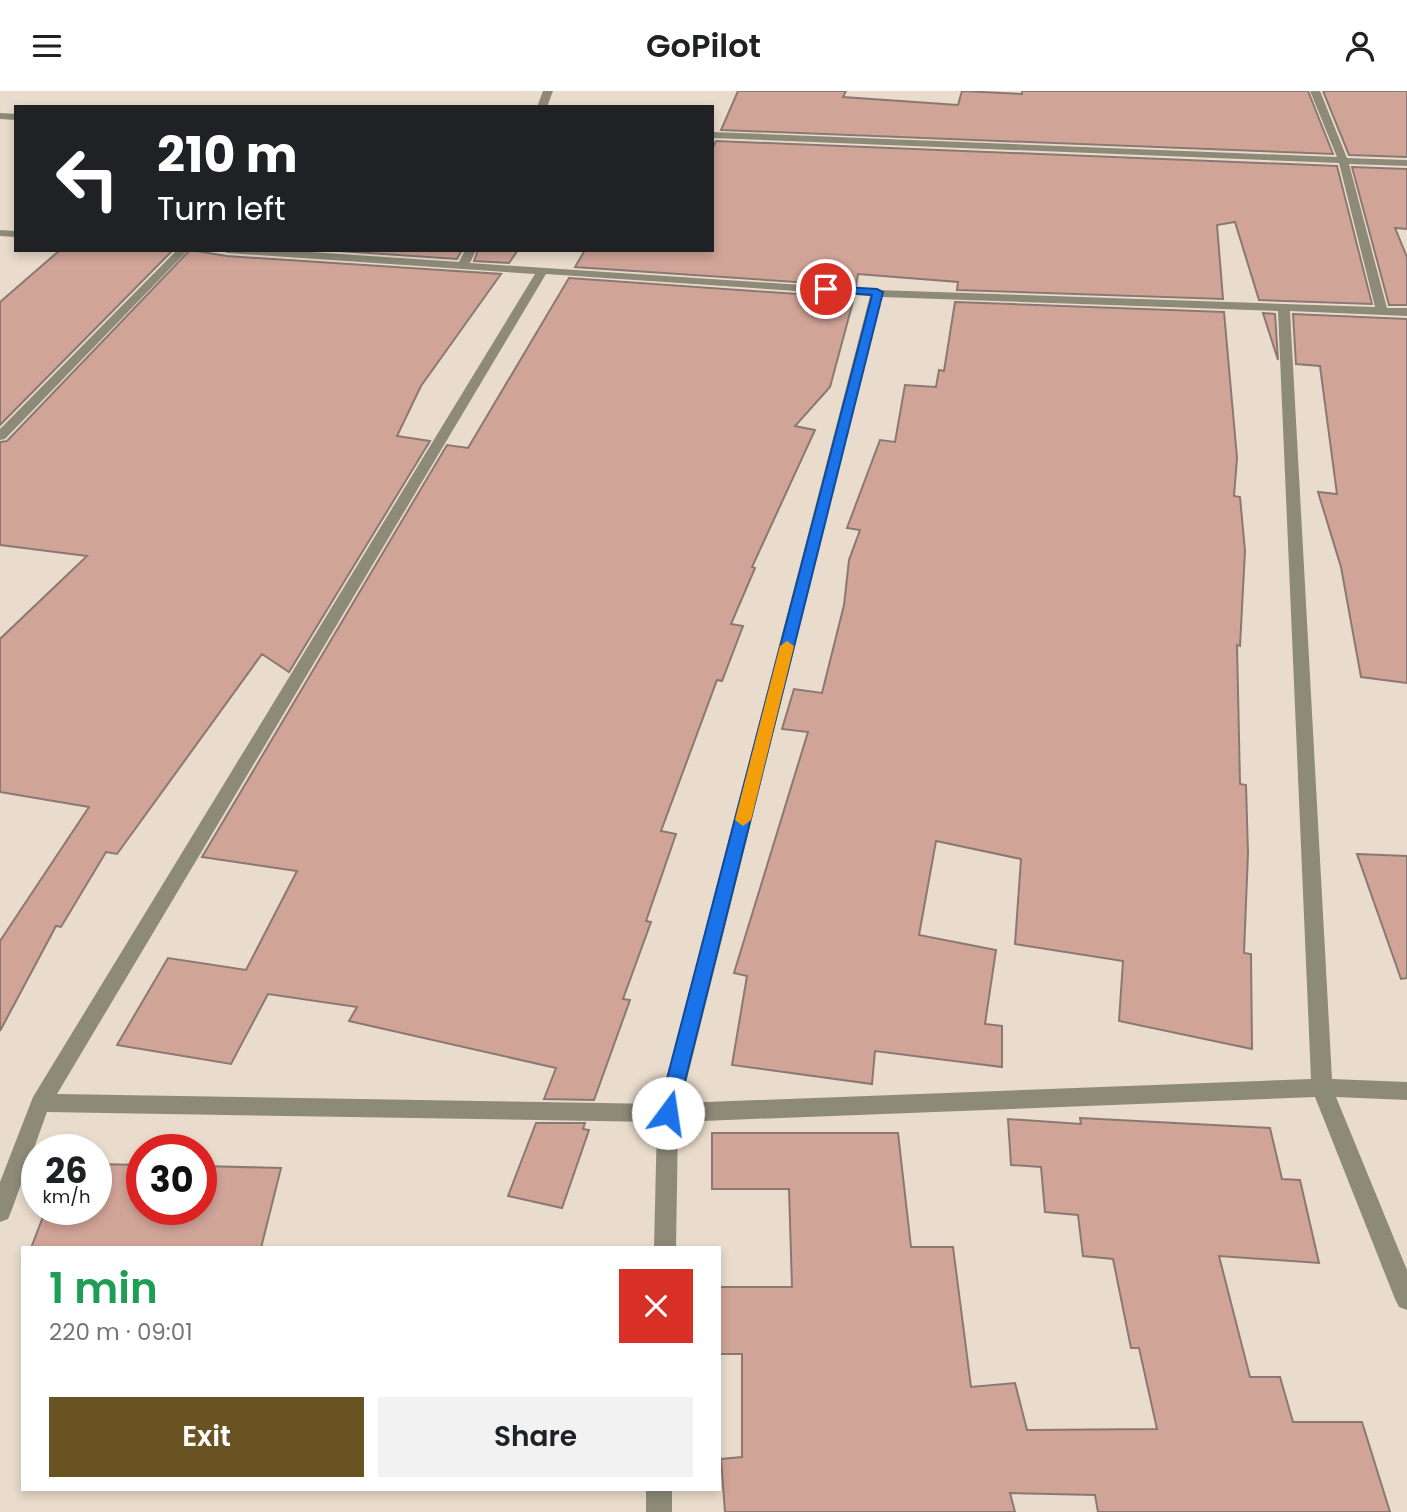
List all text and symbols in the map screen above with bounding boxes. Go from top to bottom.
text: GoPilot [646,23,761,68]
icon: menu [28,27,66,65]
icon: person [1341,27,1379,65]
text: 210 m [157,121,298,189]
icon: left [42,133,133,224]
text: Turn left [157,186,286,231]
pin [796,259,856,319]
icon: arrive [807,270,845,308]
position arrow [631,1076,705,1150]
speed limit sign: 30 [126,1134,217,1225]
text: 26 [45,1146,88,1195]
text: km/h [43,1184,90,1209]
text: 1 min [49,1259,158,1318]
button: close [619,1269,693,1343]
text: 220 m · 09:01 [49,1316,193,1348]
button: Exit [49,1397,364,1477]
button: Share [378,1397,693,1477]

